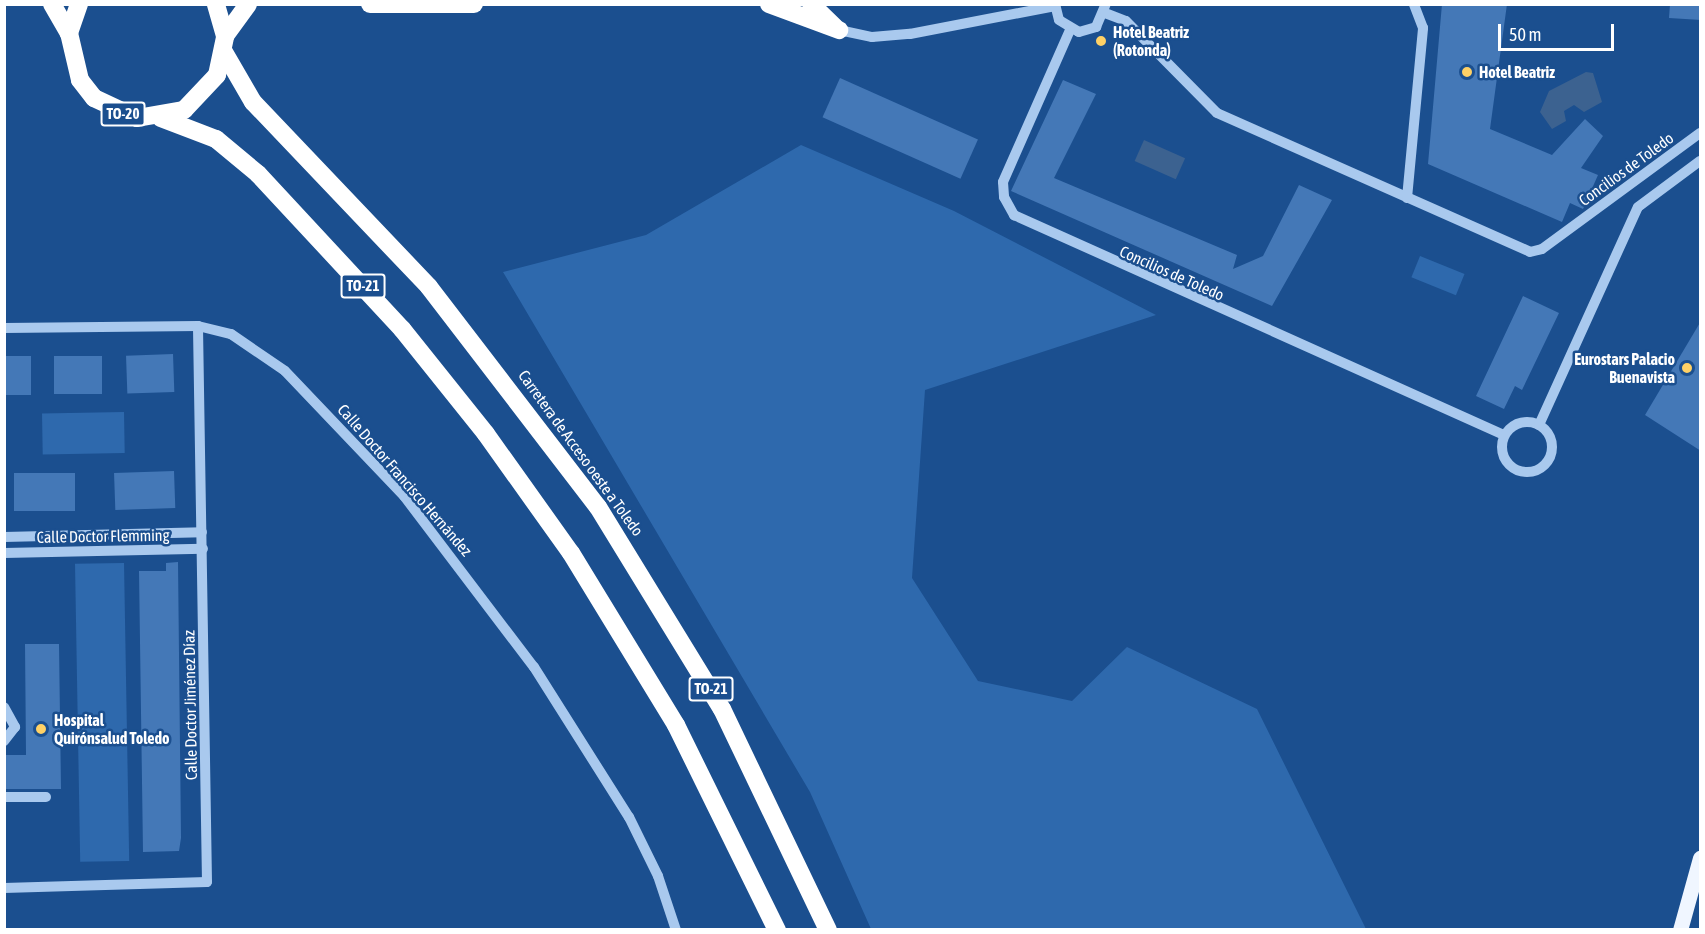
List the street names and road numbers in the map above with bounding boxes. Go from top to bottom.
road number: TO-20 [100,102,146,126]
street label: Concilios de Toledo [1575,128,1677,210]
street label: Concilios de Toledo [1117,241,1227,305]
road number: TO-21 [340,274,386,298]
street label: Carretera de Acceso oeste a Toledo [514,366,648,540]
street label: Calle Doctor Francisco Hernández [334,400,476,560]
street label: Calle Doctor Flemming [36,525,170,547]
street label: Calle Doctor Jiménez Díaz [179,630,201,780]
road number: TO-21 [688,677,734,701]

